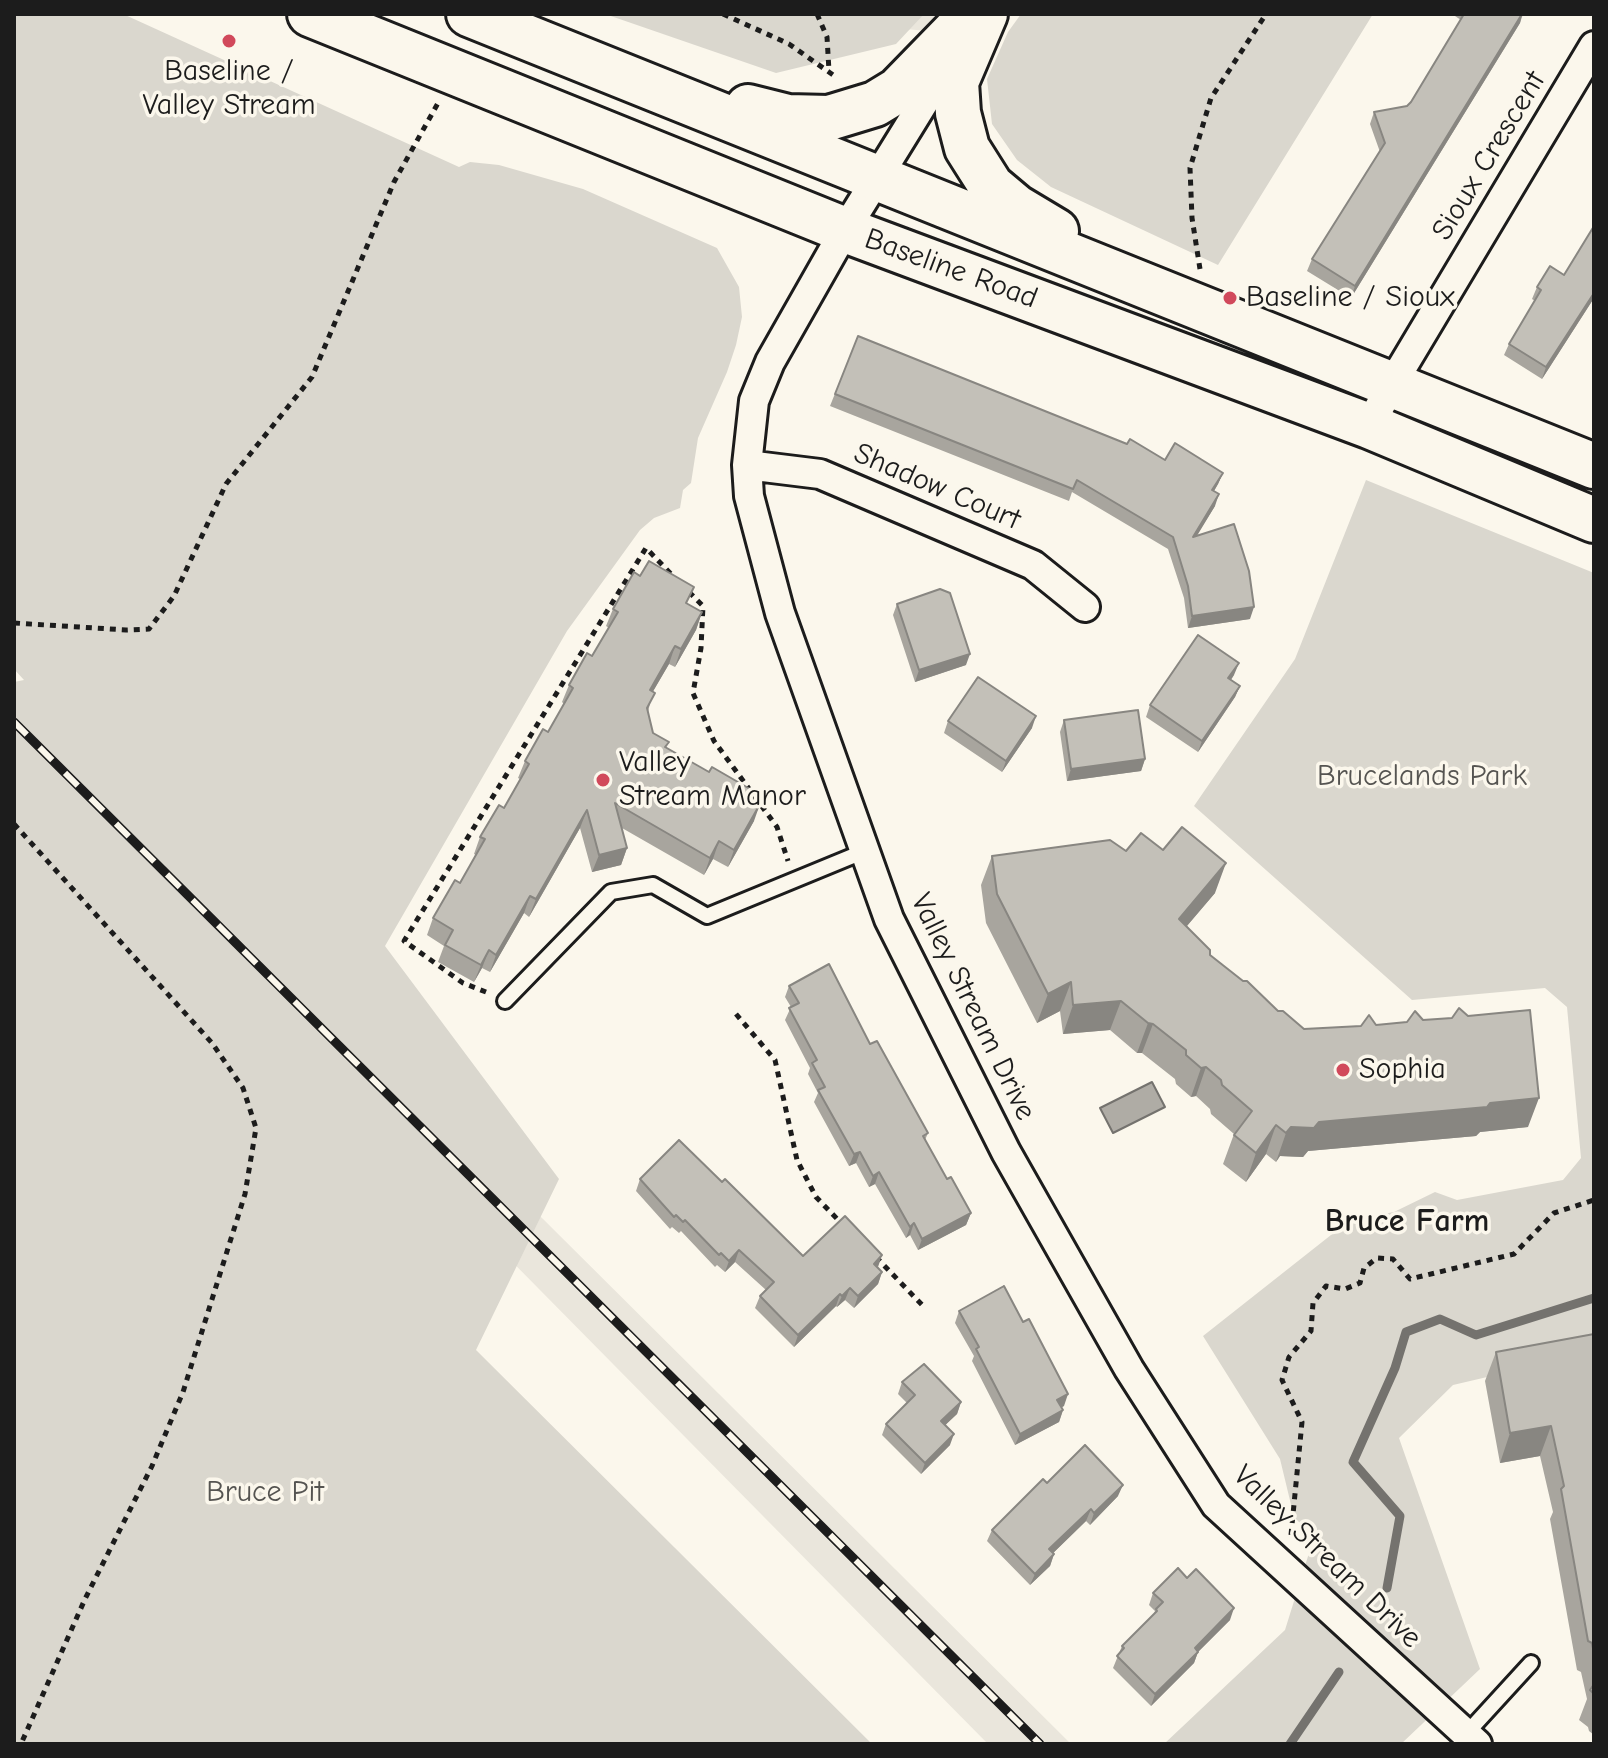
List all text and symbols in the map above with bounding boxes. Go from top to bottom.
marker: Baseline / Valley Stream [220,32,238,50]
place label: Baseline / Valley Stream [142,54,316,124]
street label: Sioux Crescent [1424,65,1554,247]
street label: Baseline Road [860,221,1042,317]
place label: Baseline / Sioux [1246,280,1454,316]
marker: Baseline / Sioux [1221,289,1239,307]
street label: Shadow Court [848,436,1026,538]
place label: Valley Stream Manor [619,745,806,816]
park label: Brucelands Park [1317,759,1527,795]
marker: Valley Stream Manor [594,771,612,789]
street label: Valley Stream Drive [903,888,1043,1126]
place label: Sophia [1359,1052,1446,1088]
marker: Sophia [1334,1061,1352,1079]
district label: Bruce Farm [1325,1203,1489,1241]
street label: Valley Stream Drive [1225,1458,1429,1656]
park label: Bruce Pit [206,1475,324,1511]

